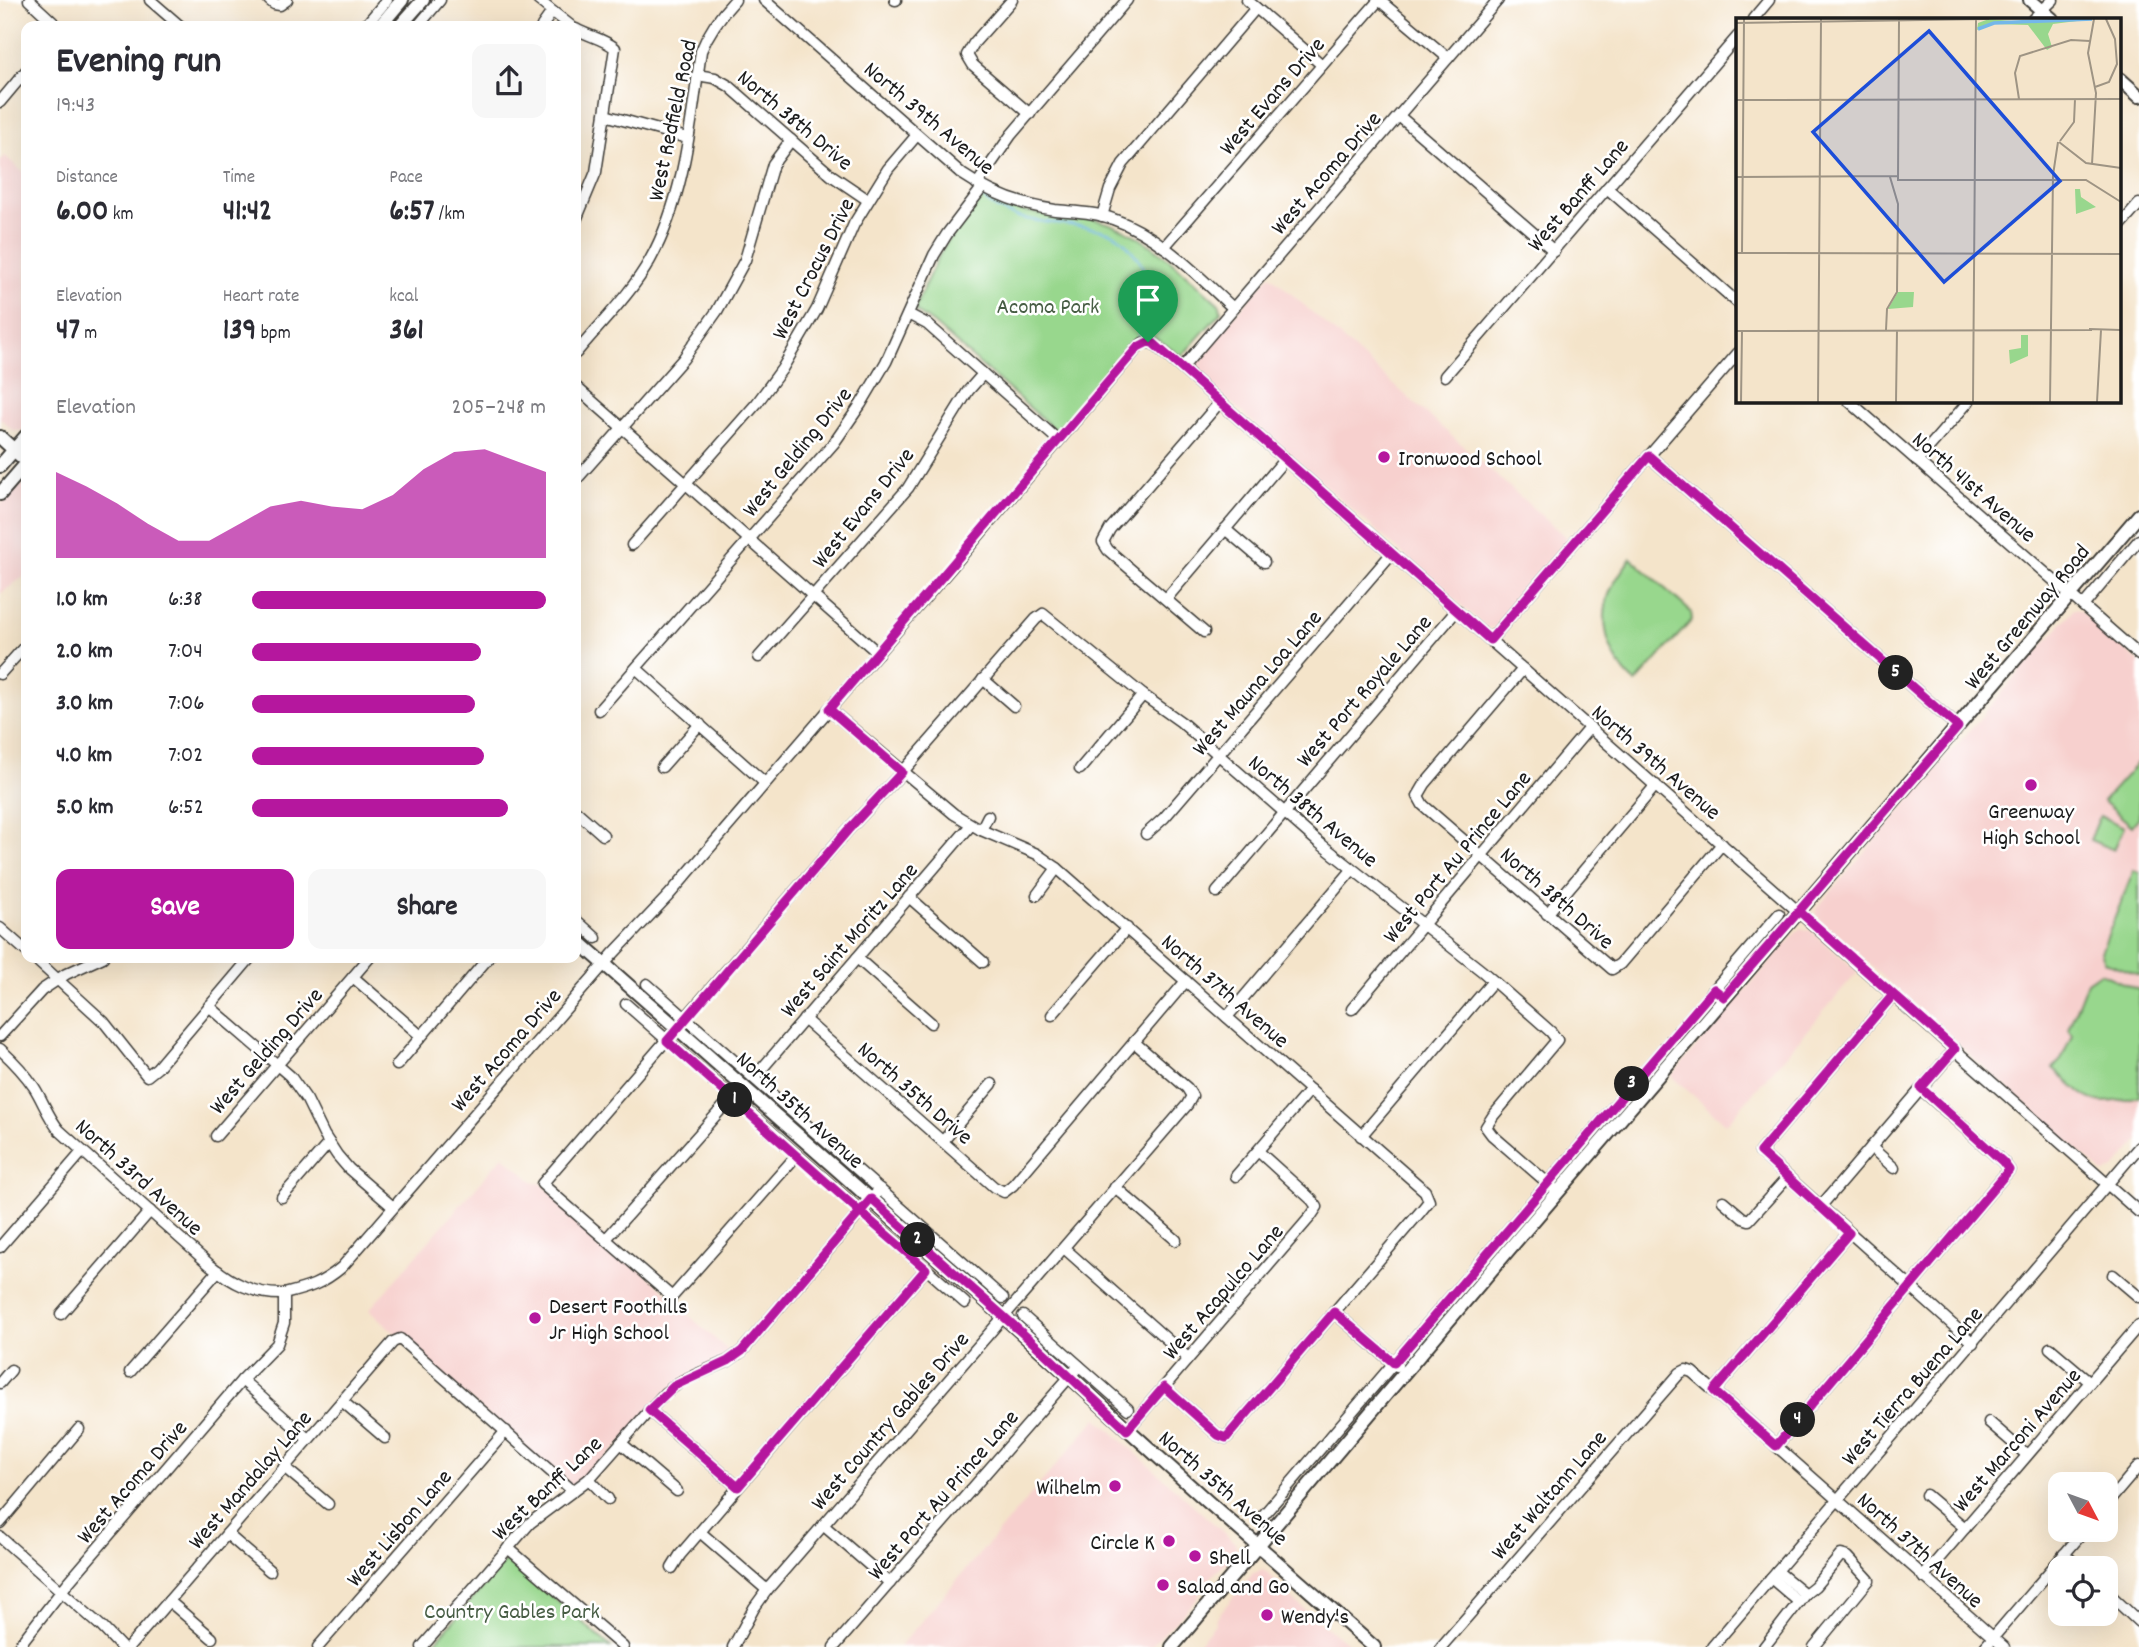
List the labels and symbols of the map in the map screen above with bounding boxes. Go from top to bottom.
inset map [1736,18,2122,402]
street label: West Evans Drive [1213,31,1334,164]
street label: West Redfield Road [641,37,708,204]
street label: North 39th Avenue [855,55,1001,185]
street label: North 38th Drive [729,63,859,180]
street label: West Acoma Drive [1264,105,1391,244]
street label: West Banff Lane [1521,132,1638,260]
street label: West Crocus Drive [765,193,865,346]
pin [1118,270,1178,342]
park label: Acoma Park [996,292,1100,325]
street label: West Gelding Drive [736,381,862,525]
street label: North 41st Avenue [1903,425,2042,552]
street label: West Evans Drive [805,442,924,577]
place label: Ironwood School [1398,444,1542,477]
marker: Ironwood School [1376,449,1392,465]
street label: West Greenway Road [1958,538,2099,698]
street label: West Mauna Loa Lane [1186,604,1332,765]
street label: West Port Royale Lane [1290,609,1441,776]
pin: 5 [1878,656,1913,690]
street label: North 39th Avenue [1583,698,1727,829]
street label: North 38th Avenue [1239,748,1384,877]
street label: West Port Au Prince Lane [1376,765,1541,952]
marker: Greenway High School [2023,777,2039,793]
place label: Greenway High School [1982,797,2080,856]
street label: North 38th Drive [1491,840,1620,959]
street label: West Saint Moritz Lane [774,856,927,1026]
street label: North 37th Avenue [1152,927,1295,1058]
street label: West Gelding Drive [203,981,332,1123]
street label: West Acoma Drive [444,982,571,1121]
street label: North 35th Drive [849,1035,979,1154]
street label: North 35th Avenue [727,1045,870,1178]
pin: 3 [1614,1066,1650,1102]
pin: 1 [718,1082,752,1118]
street label: North 33rd Avenue [66,1112,209,1245]
street label: West Acapulco Lane [1156,1218,1293,1369]
pin: 2 [900,1222,936,1258]
place label: Desert Foothills Jr High School [549,1292,688,1351]
street label: West Tierra Buena Lane [1835,1300,1992,1474]
marker: Desert Foothills Jr High School [527,1310,543,1326]
street label: West Country Gables Drive [804,1326,979,1519]
street label: West Marconi Avenue [1946,1362,2091,1521]
pin: 4 [1780,1402,1815,1438]
street label: West Mandalay Lane [182,1404,322,1558]
street label: West Port Au Prince Lane [861,1404,1028,1589]
street label: West Acoma Drive [70,1414,197,1553]
street label: North 35th Avenue [1150,1424,1294,1555]
street label: West Waltann Lane [1485,1424,1617,1569]
street label: West Banff Lane [486,1429,611,1550]
street label: West Lisbon Lane [340,1463,461,1596]
north arrow [2048,1472,2118,1542]
place label: Wilhelm [1036,1473,1101,1506]
marker: Wilhelm [1107,1478,1123,1494]
street label: North 37th Avenue [1848,1486,1989,1618]
place label: Circle K [1090,1528,1155,1561]
marker: Circle K [1161,1533,1177,1549]
place label: Shell [1209,1543,1251,1576]
marker: Shell [1187,1548,1203,1564]
place label: Salad and Go [1177,1572,1290,1605]
marker: Salad and Go [1155,1577,1171,1593]
park label: Country Gables Park [424,1597,600,1630]
place label: Wendy's [1281,1602,1349,1635]
marker: Wendy's [1259,1607,1275,1623]

